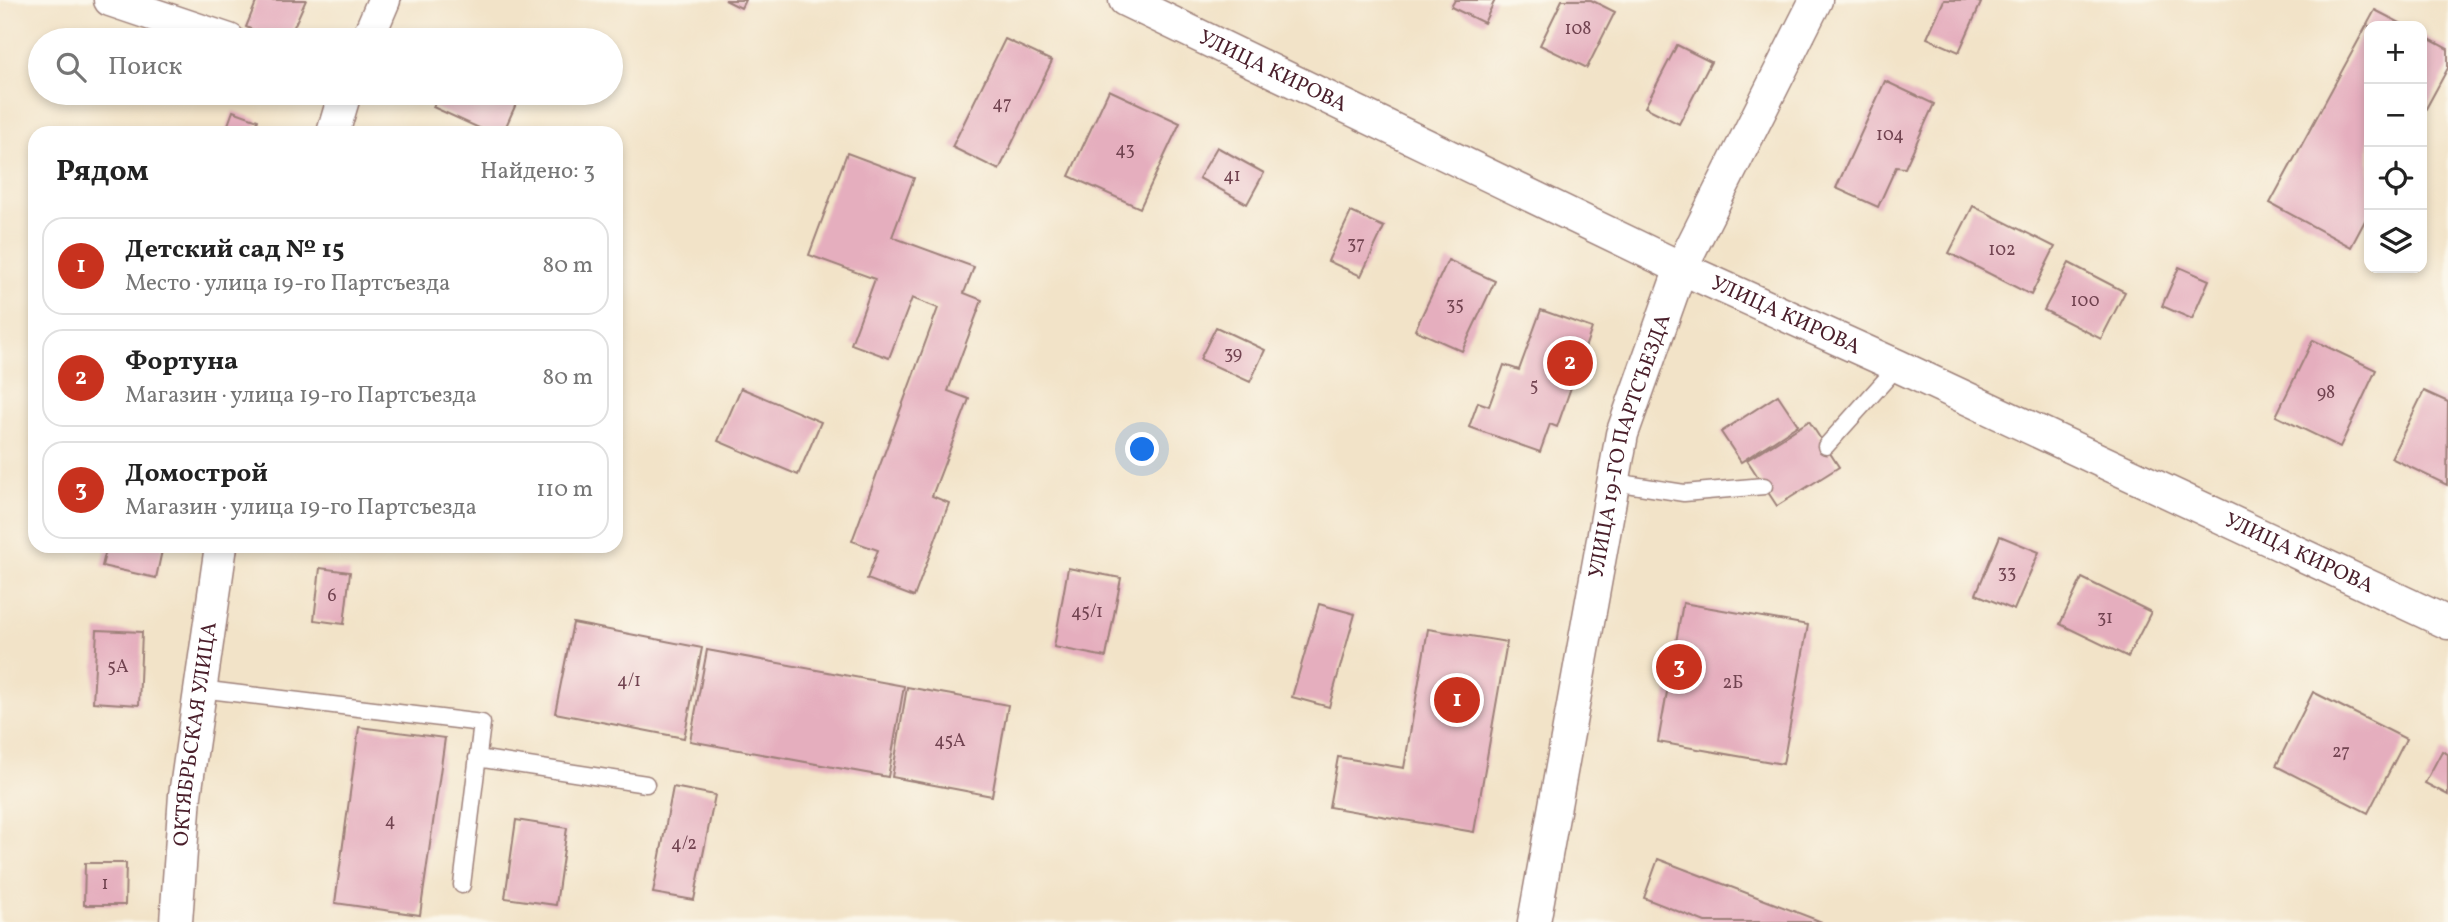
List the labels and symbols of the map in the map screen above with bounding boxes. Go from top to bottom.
house number: 108 [1565,17,1591,42]
street label: УЛИЦА КИРОВА [1194,23,1352,119]
house number: 47 [992,92,1012,117]
house number: 104 [1876,123,1904,148]
house number: 43 [1115,138,1135,163]
house number: 41 [1223,164,1241,189]
house number: 37 [1347,232,1365,257]
house number: 102 [1988,238,2016,263]
street label: УЛИЦА КИРОВА [1706,269,1865,362]
house number: 100 [2071,289,2100,314]
house number: 35 [1446,293,1464,318]
street label: УЛИЦА 19-ГО ПАРТСЪЕЗДА [1582,310,1678,580]
pin: 2 [1547,337,1593,389]
house number: 39 [1224,342,1242,367]
house number: 5 [1530,374,1538,399]
house number: 98 [2317,381,2335,406]
your location [1125,432,1159,466]
street label: УЛИЦА КИРОВА [2220,506,2379,601]
house number: 33 [1998,561,2016,586]
house number: 6 [327,584,337,609]
house number: 45/1 [1071,600,1103,625]
house number: 31 [2097,606,2113,631]
street label: ОКТЯБРЬСКАЯ УЛИЦА [167,620,224,847]
pin: 3 [1656,641,1702,693]
house number: 5А [107,655,129,680]
house number: 4/1 [617,669,641,694]
house number: 2Б [1723,671,1743,696]
pin: 1 [1434,674,1480,726]
house number: 45А [934,729,966,754]
house number: 27 [2332,740,2350,765]
house number: 4 [385,809,395,834]
house number: 4/2 [671,832,697,857]
house number: 1 [102,872,108,897]

